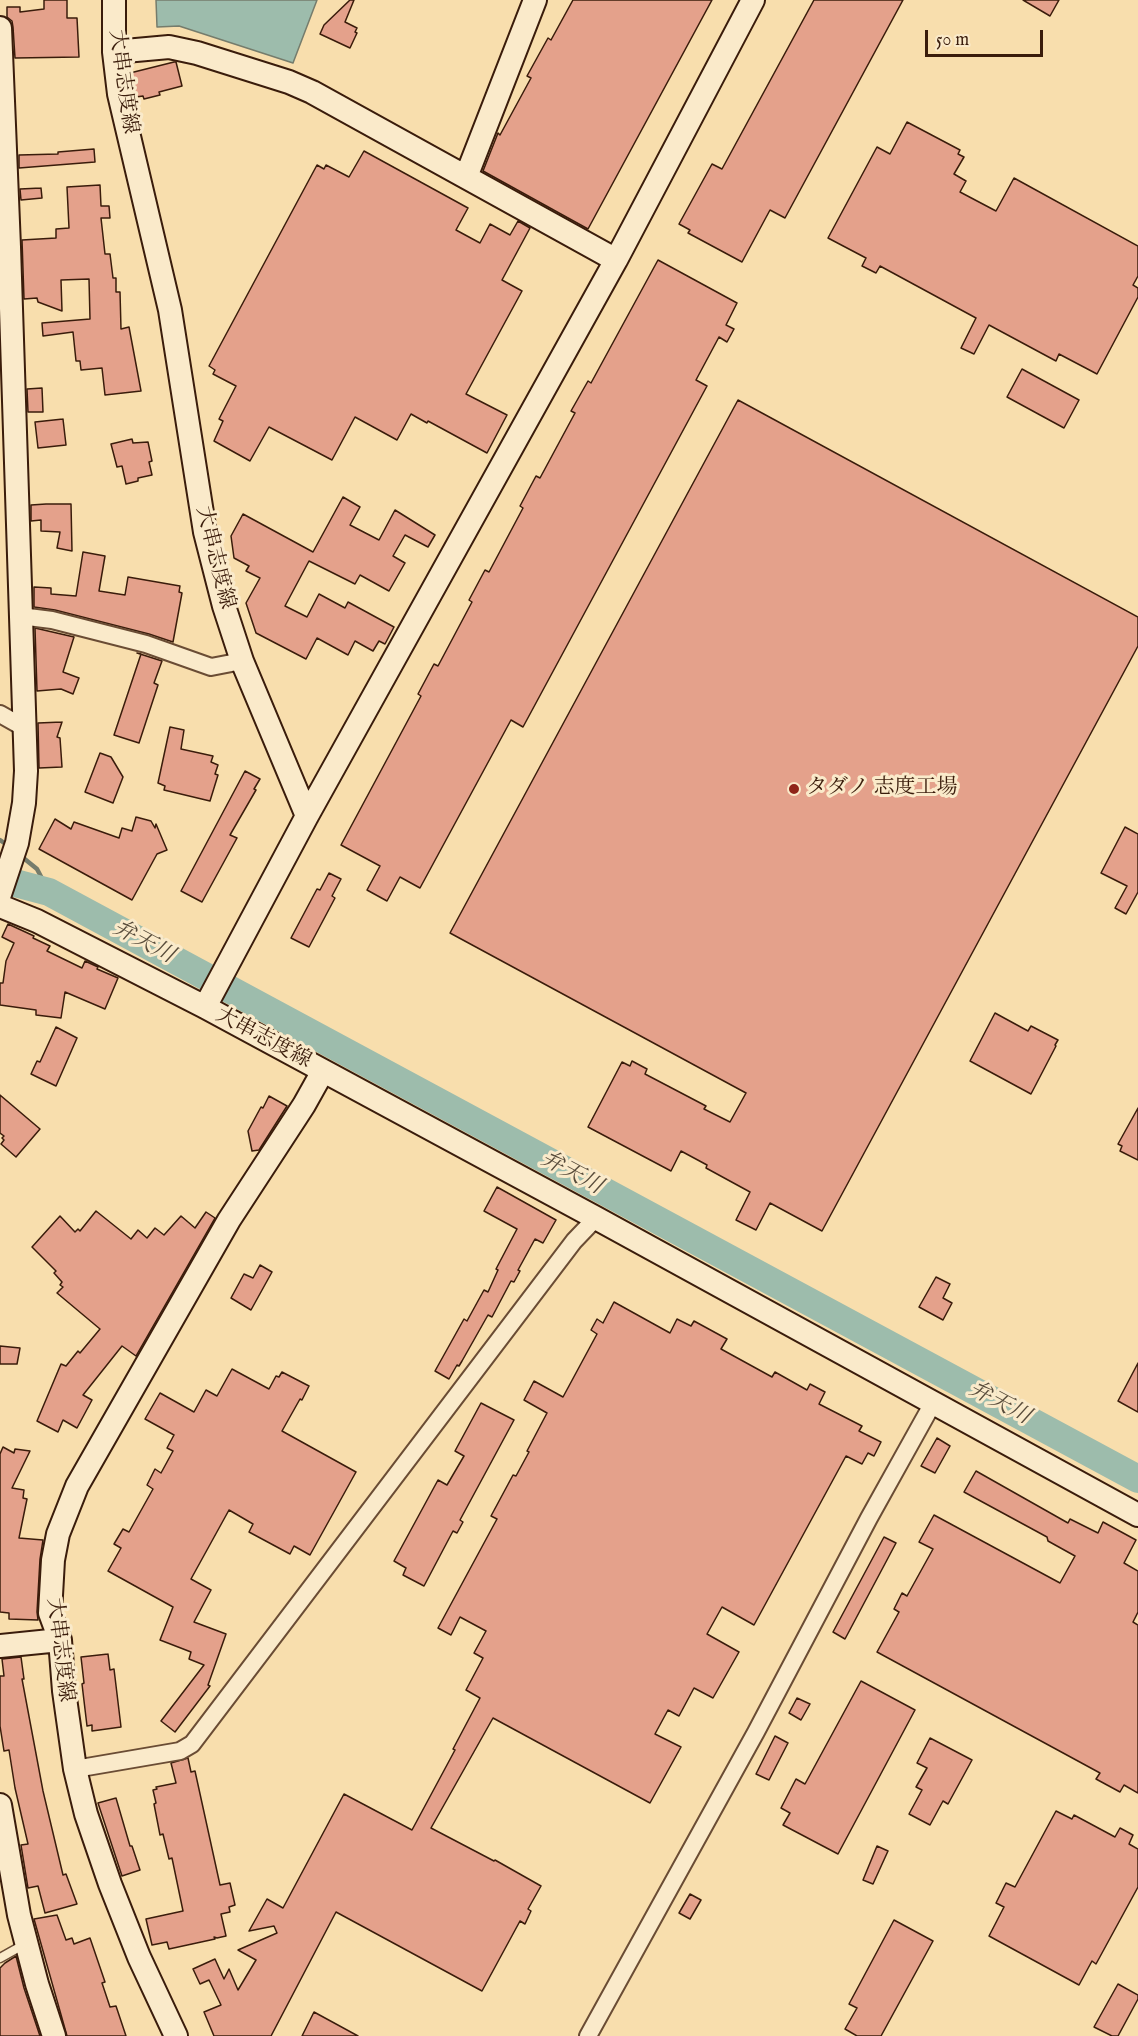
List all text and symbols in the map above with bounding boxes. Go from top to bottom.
scale bar [928,18,1046,56]
street label: 大串志度線 [102,28,142,136]
text: 50 m [936,29,969,52]
street label: 大串志度線 [189,504,239,612]
place label: タダノ 志度工場 [806,776,958,802]
marker: タダノ 志度工場 [787,782,801,796]
water label: 弁天川 [108,916,178,970]
street label: 大串志度線 [211,1003,315,1075]
water label: 弁天川 [536,1147,606,1201]
water label: 弁天川 [964,1377,1034,1431]
street label: 大串志度線 [40,1596,78,1704]

